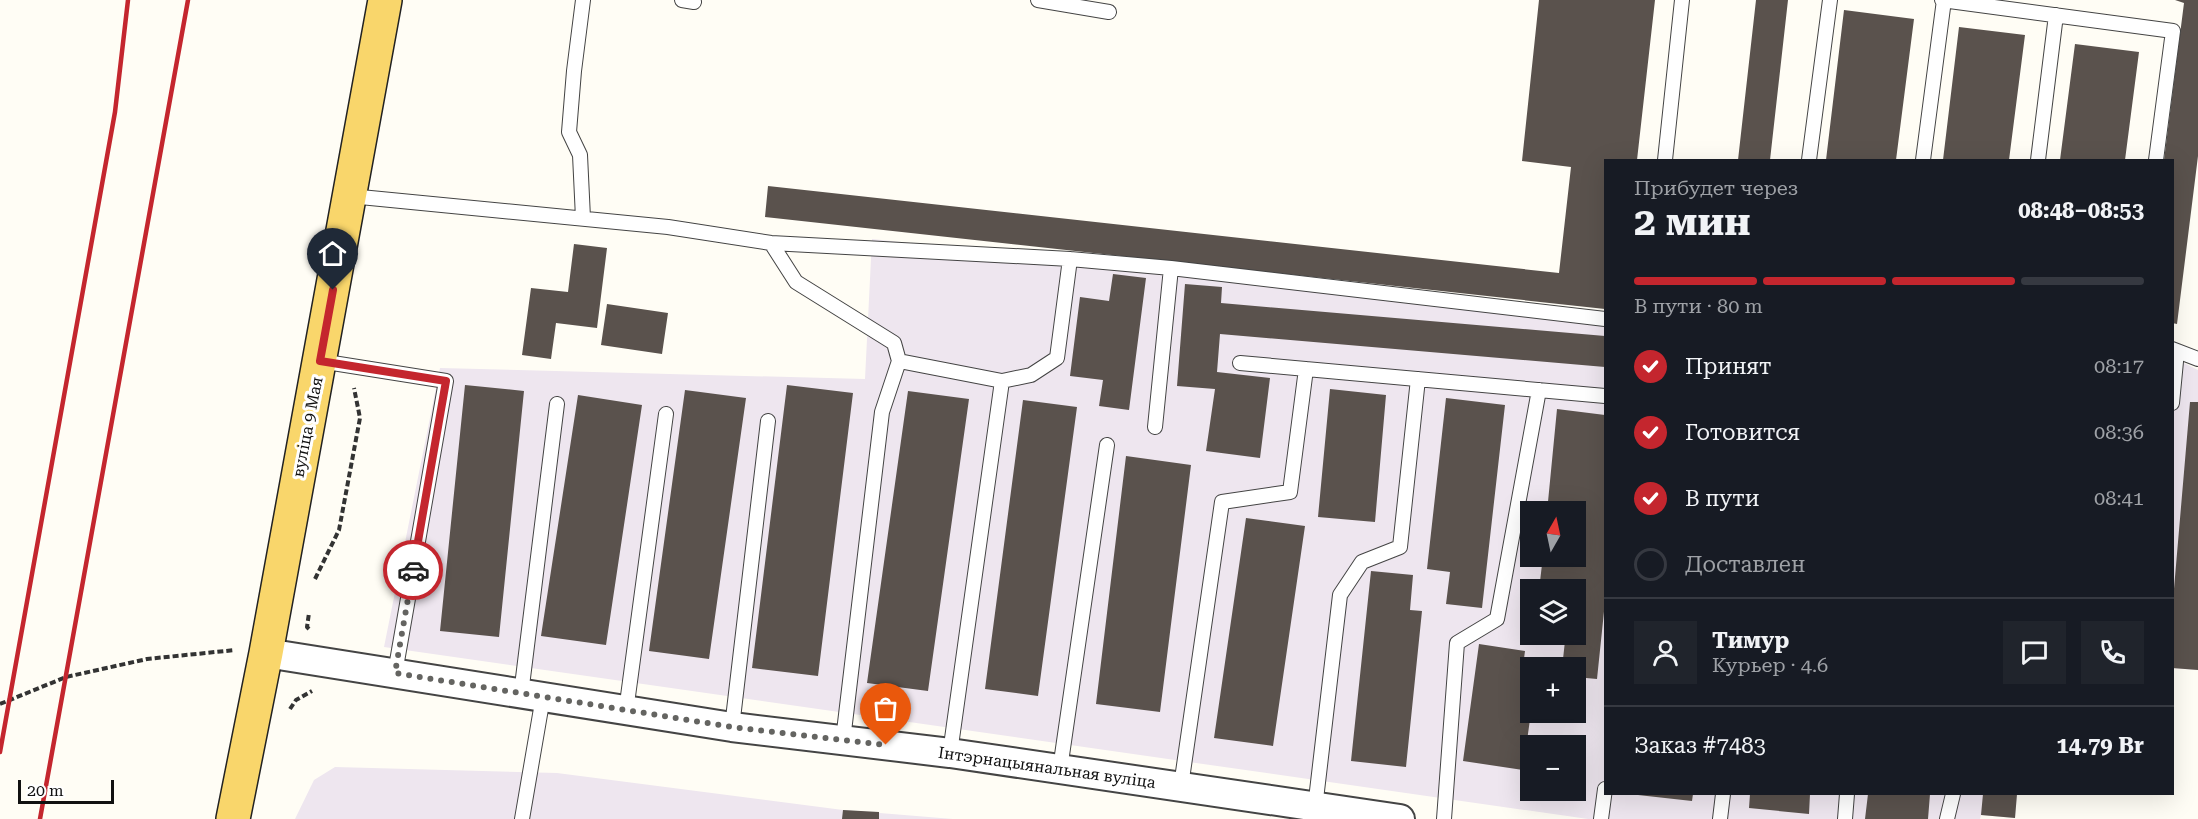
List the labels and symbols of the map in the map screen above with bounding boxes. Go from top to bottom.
pin [307,228,358,290]
street label: вуліца 9 Мая [288,375,327,479]
north arrow [1520,501,1586,567]
courier [383,540,443,600]
pin [860,683,911,745]
street label: Інтэрнацыянальная вуліца [937,743,1157,792]
scale bar [18,777,114,804]

